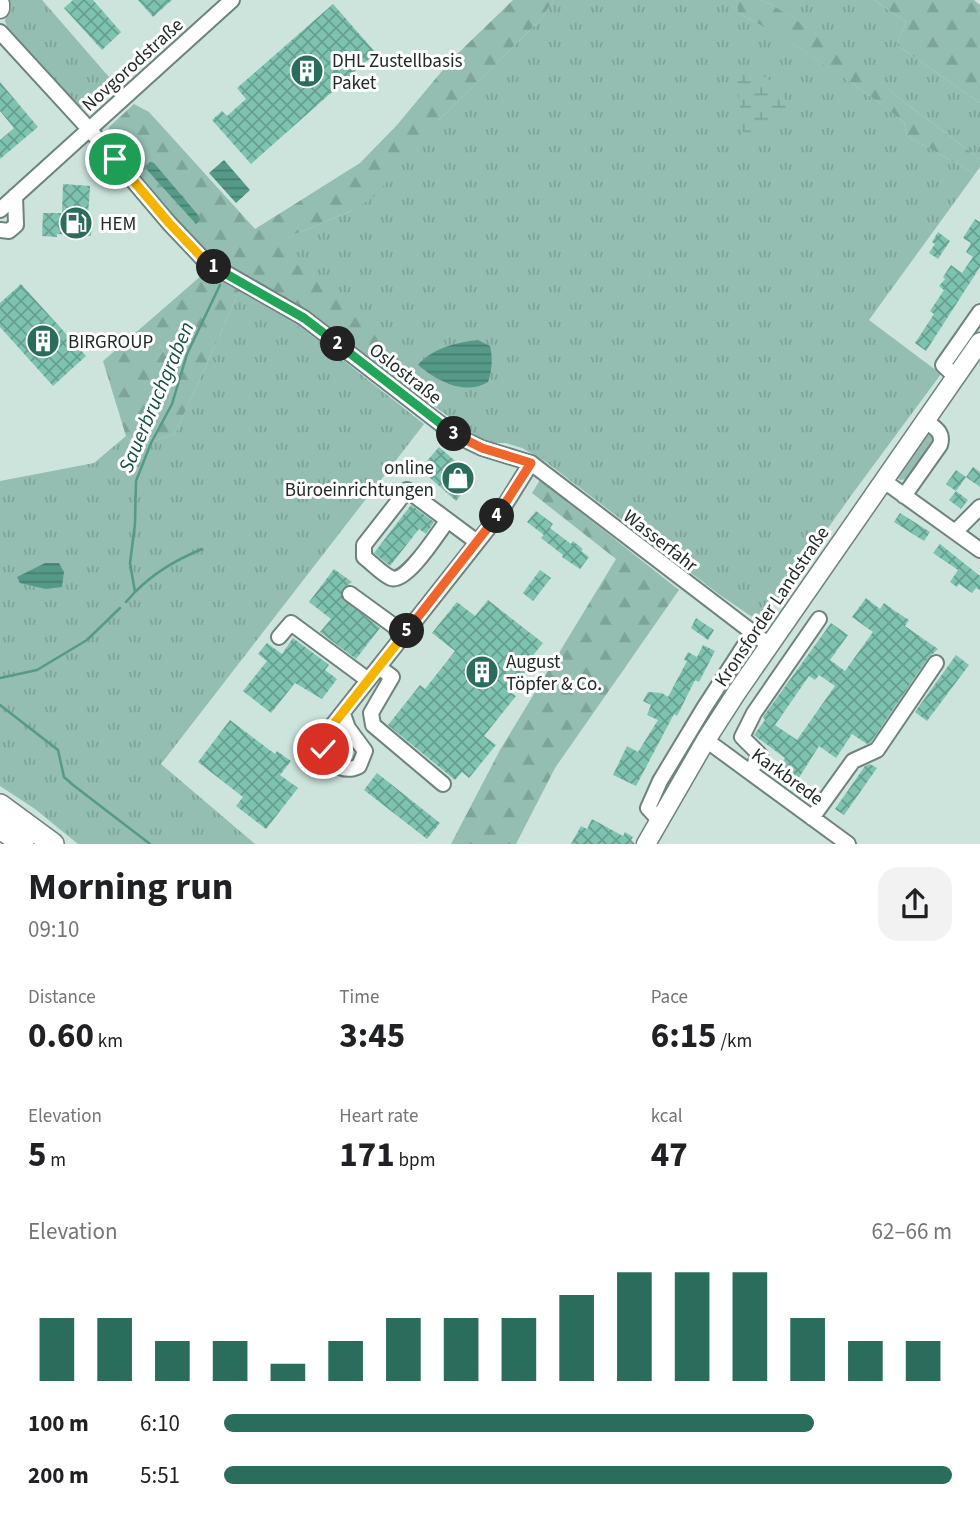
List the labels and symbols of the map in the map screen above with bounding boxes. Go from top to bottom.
street label: Novgorodstraße [76,12,190,118]
place label: DHL Zustellbasis Paket [332,48,463,97]
building icon: DHL Zustellbasis Paket [288,52,326,90]
pin [85,129,145,189]
fuel station icon: HEM [57,204,95,242]
place label: HEM [100,211,136,238]
pin: 1 [196,250,232,284]
water label: Sauerbruchgraben [111,317,201,477]
building icon: BIRGROUP [24,322,62,360]
pin: 2 [320,326,356,362]
place label: BIRGROUP [68,329,153,356]
street label: Oslostraße [363,337,447,411]
pin: 3 [436,416,472,452]
place label: online Büroeinrichtungen [285,455,434,504]
shop icon: online Büroeinrichtungen [439,459,477,497]
pin: 4 [480,498,514,534]
street label: Wasserfahr [617,504,703,579]
street label: Kronsforder Landstraße [708,521,836,692]
pin: 5 [390,614,424,648]
place label: August Töpfer & Co. [506,649,602,698]
building icon: August Töpfer & Co. [463,653,501,691]
pin [293,719,353,779]
street label: Karkbrede [746,742,829,812]

